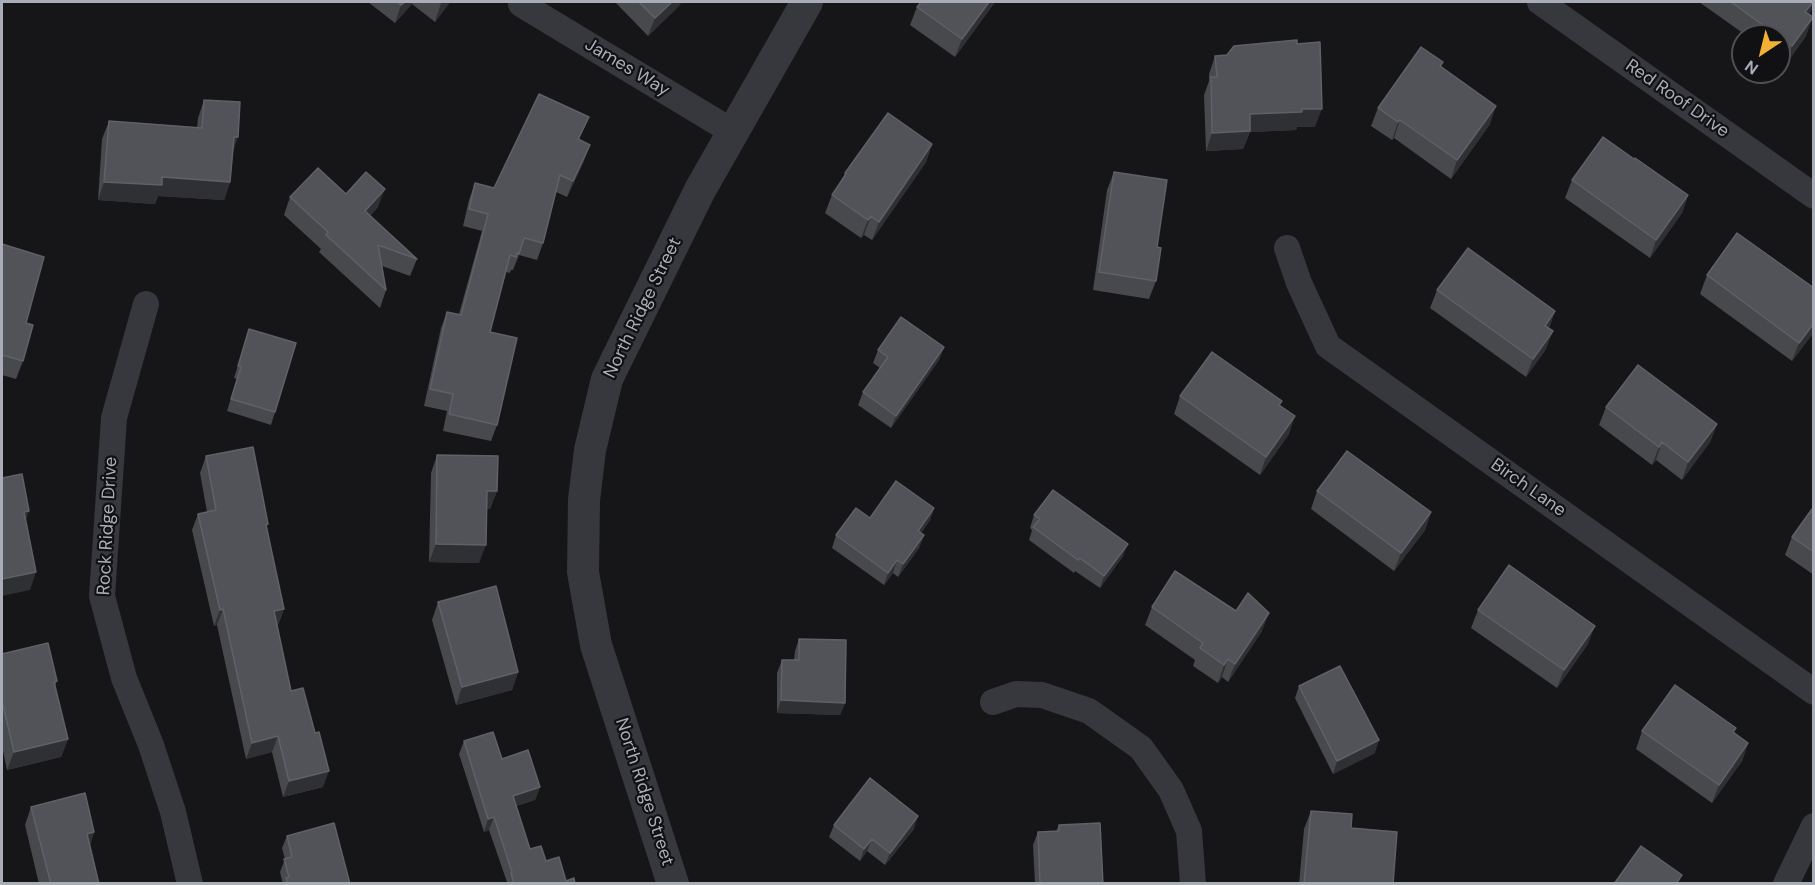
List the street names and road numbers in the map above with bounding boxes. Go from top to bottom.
street label: James Way [581,34,673,102]
street label: Red Roof Drive [1621,55,1733,143]
street label: North Ridge Street [600,234,686,382]
street label: Birch Lane [1486,454,1570,522]
street label: Rock Ridge Drive [94,456,122,596]
street label: North Ridge Street [610,715,678,869]

